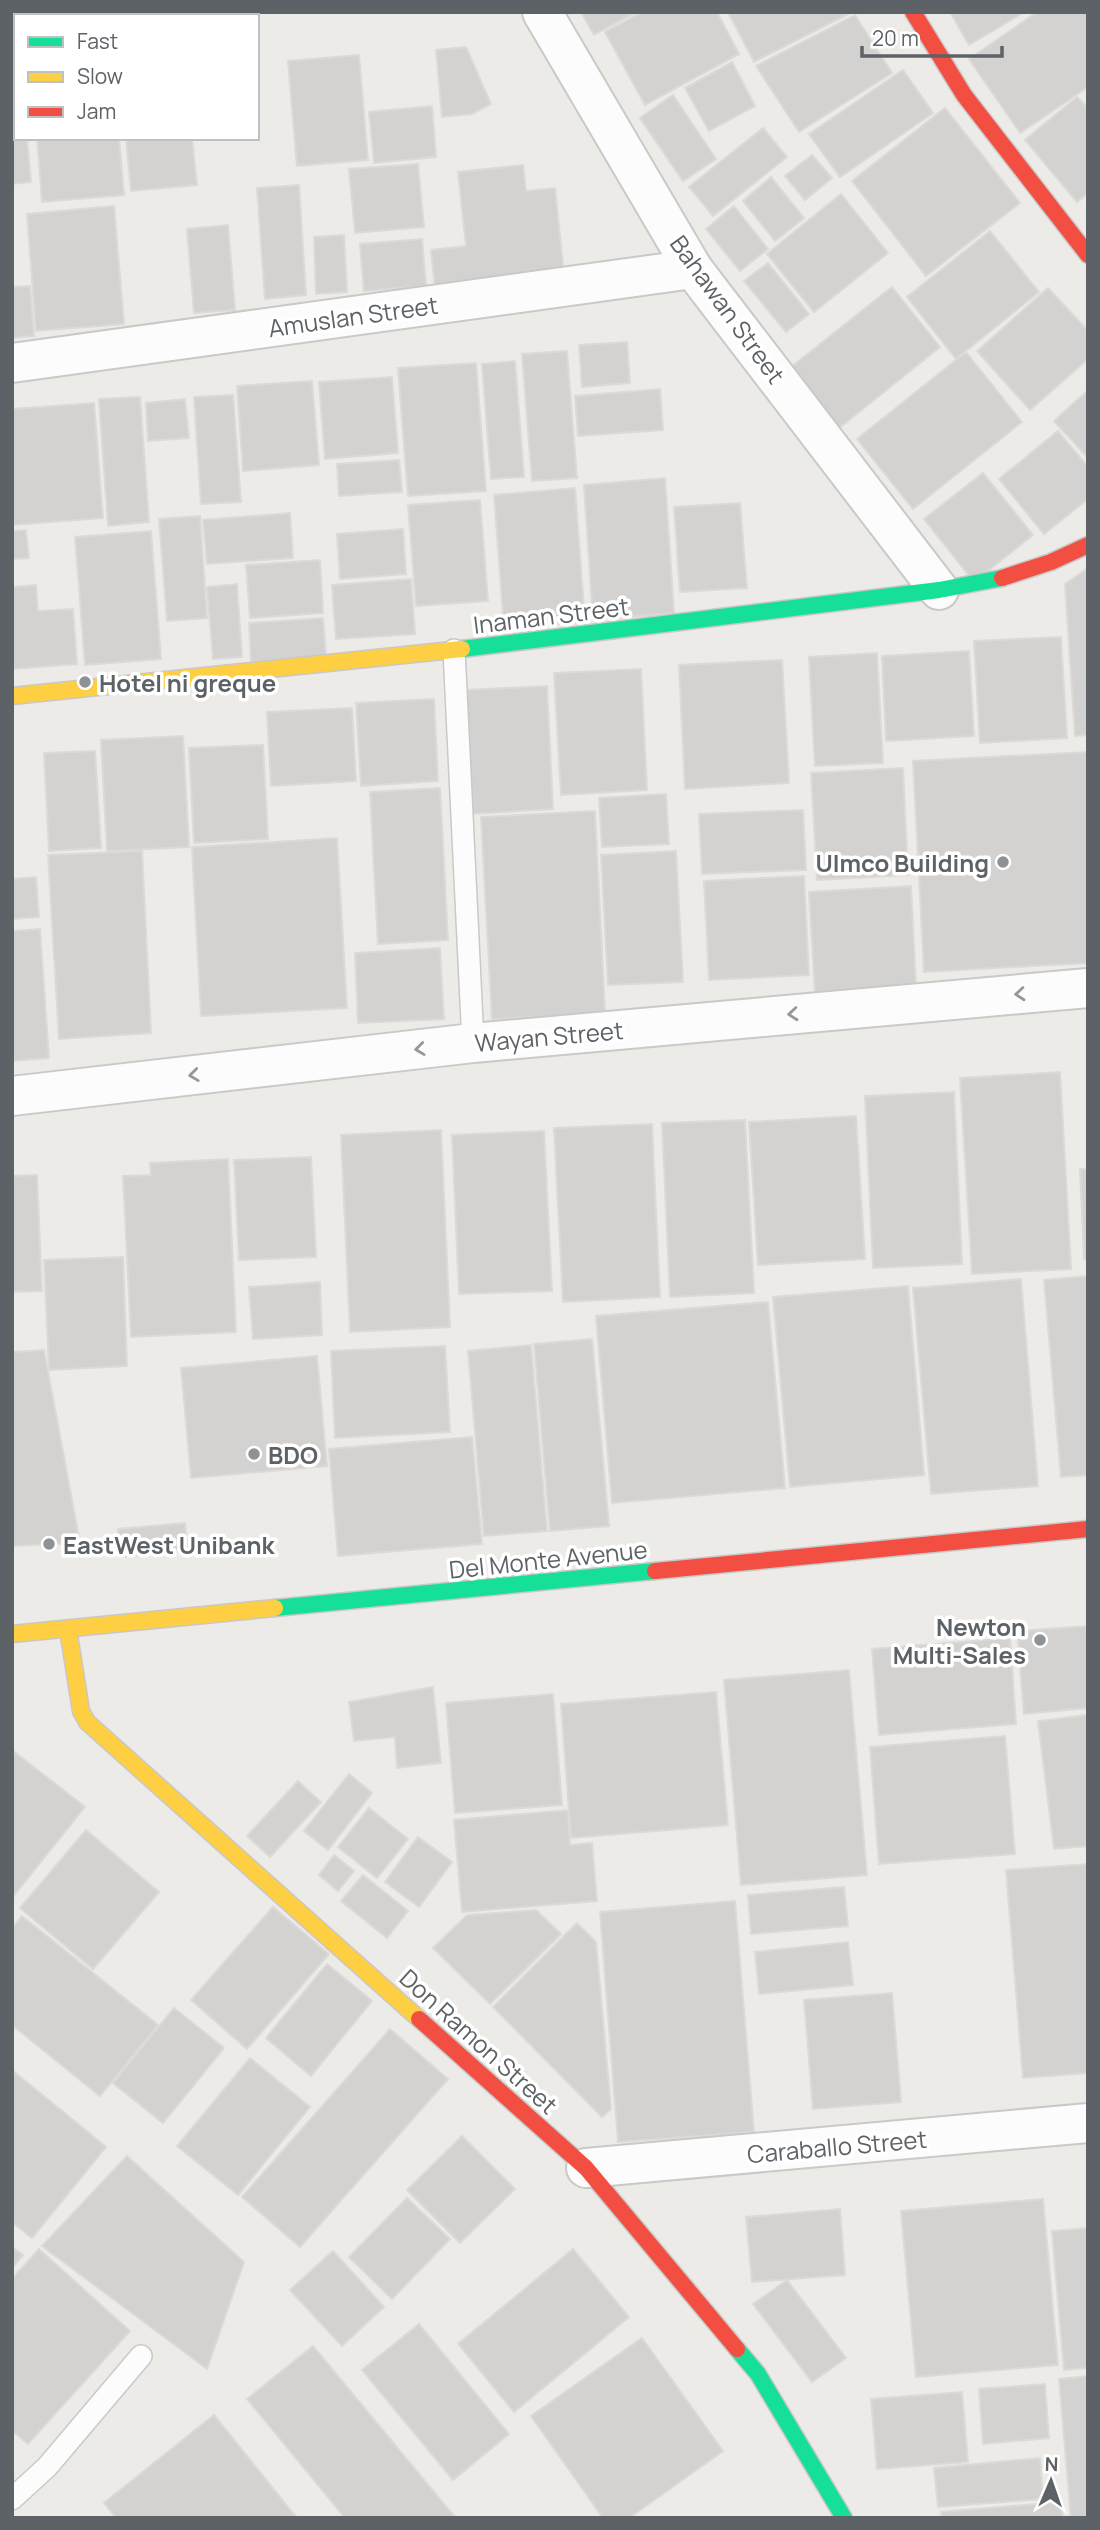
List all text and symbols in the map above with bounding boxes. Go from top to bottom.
legend [14,14,259,140]
scale bar [862,14,1002,58]
text: 20 m [872,24,919,52]
text: Fast [77,27,118,55]
text: Slow [77,62,123,90]
text: Jam [77,97,116,125]
street label: Bahawan Street [663,228,793,390]
street label: Amuslan Street [266,288,440,344]
street label: Inaman Street [471,589,631,641]
place label: Hotel ni greque [99,666,276,699]
marker: Hotel ni greque [77,674,93,690]
place label: Ulmco Building [816,846,989,879]
marker: Ulmco Building [995,854,1011,870]
one-way arrow [1014,986,1025,1001]
one-way arrow [787,1006,798,1021]
street label: Wayan Street [473,1013,625,1059]
one-way arrow [414,1041,425,1056]
one-way arrow [188,1067,199,1082]
place label: BDO [268,1438,318,1471]
marker: BDO [246,1446,262,1462]
place label: EastWest Unibank [63,1528,276,1561]
street label: Del Monte Avenue [447,1532,649,1586]
marker: EastWest Unibank [41,1536,57,1552]
place label: Newton Multi-Sales [893,1610,1026,1671]
marker: Newton Multi-Sales [1032,1632,1048,1648]
street label: Don Ramon Street [393,1961,565,2121]
street label: Caraballo Street [746,2122,928,2170]
north arrow [1016,2446,1086,2516]
text: N [1044,2451,1059,2477]

